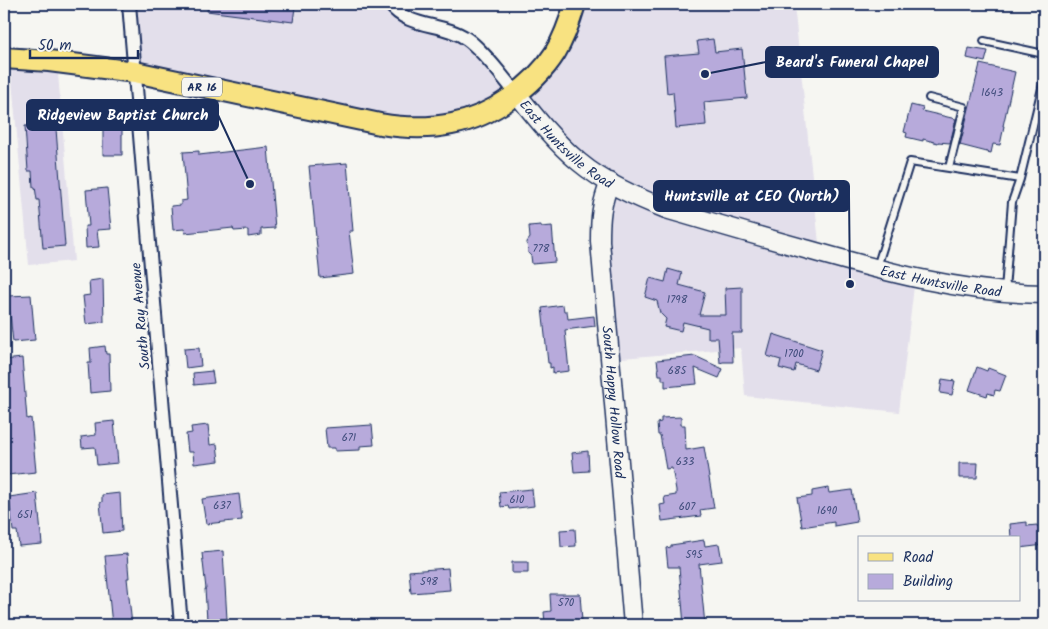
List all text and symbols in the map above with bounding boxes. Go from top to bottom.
scale bar [30,28,138,60]
text: 50 m [38,34,72,58]
callout: Beard's Funeral Chapel [766,47,938,77]
text: Beard's Funeral Chapel [776,51,928,75]
road number: AR 16 [182,77,222,96]
house number: 1643 [981,84,1003,102]
street label: East Huntsville Road [514,95,618,195]
callout: Ridgeview Baptist Church [27,100,218,130]
text: Ridgeview Baptist Church [37,104,209,128]
callout: Huntsville at CEO (North) [654,181,849,211]
text: Huntsville at CEO (North) [664,185,840,209]
house number: 778 [533,240,550,258]
street label: East Huntsville Road [878,260,1004,304]
street label: South Ray Avenue [125,261,157,370]
house number: 1798 [667,291,688,309]
street label: South Happy Hollow Road [595,325,630,480]
house number: 1700 [784,345,804,363]
house number: 685 [668,362,687,380]
house number: 671 [342,429,356,447]
house number: 633 [676,453,694,471]
house number: 610 [509,491,525,509]
house number: 637 [213,497,232,515]
house number: 607 [679,498,696,516]
house number: 1690 [817,502,838,520]
house number: 651 [17,506,33,524]
legend [858,536,1020,602]
house number: 595 [685,546,704,564]
text: Road [903,546,934,570]
text: Building [903,570,953,594]
house number: 598 [420,573,438,591]
house number: 570 [558,594,575,612]

